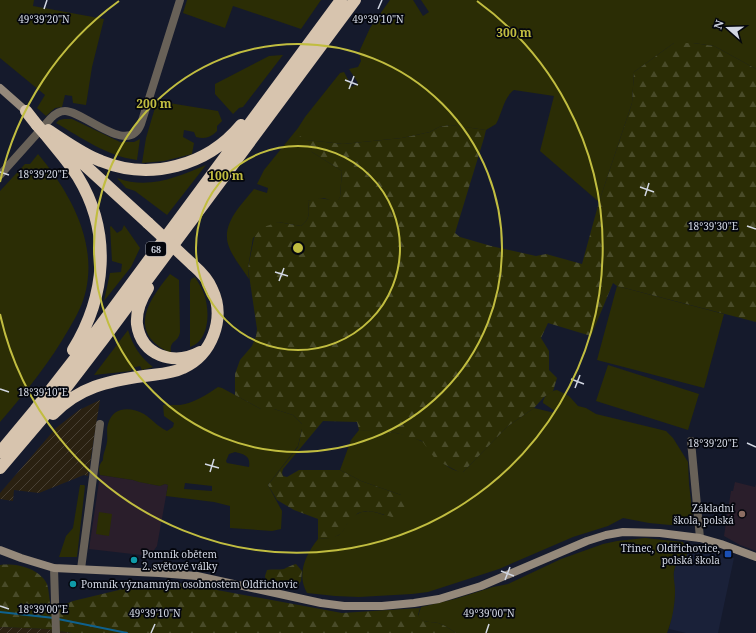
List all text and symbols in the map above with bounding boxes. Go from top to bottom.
north arrow [708,8,748,48]
text: 49°39'20"N [18,12,70,26]
text: 49°39'10"N [352,12,404,26]
text: N [710,17,727,31]
text: 300 m [496,24,532,41]
text: 200 m [136,95,172,112]
text: 18°39'20"E [18,167,68,181]
text: 100 m [208,167,244,184]
text: 18°39'30"E [688,219,738,233]
centre of rings [291,241,305,255]
road number: 68 [146,242,166,256]
text: 18°39'10"E [18,385,68,399]
text: 18°39'20"E [688,436,738,450]
place label: Základní škola, polská [673,501,735,527]
marker: Základní škola, polská [737,509,747,519]
place label: Třinec, Oldřichovice, polská škola [621,541,720,567]
place label: Pomník obětem 2. světové války [142,547,218,573]
marker: Třinec, Oldřichovice, polská škola [723,549,733,559]
marker: Pomník obětem 2. světové války [129,555,139,565]
place label: Pomník významným osobnostem Oldřichovic [81,577,298,591]
marker: Pomník významným osobnostem Oldřichovic [68,579,78,589]
text: 18°39'00"E [18,602,68,616]
text: 49°39'10"N [129,606,181,620]
text: 49°39'00"N [463,606,515,620]

